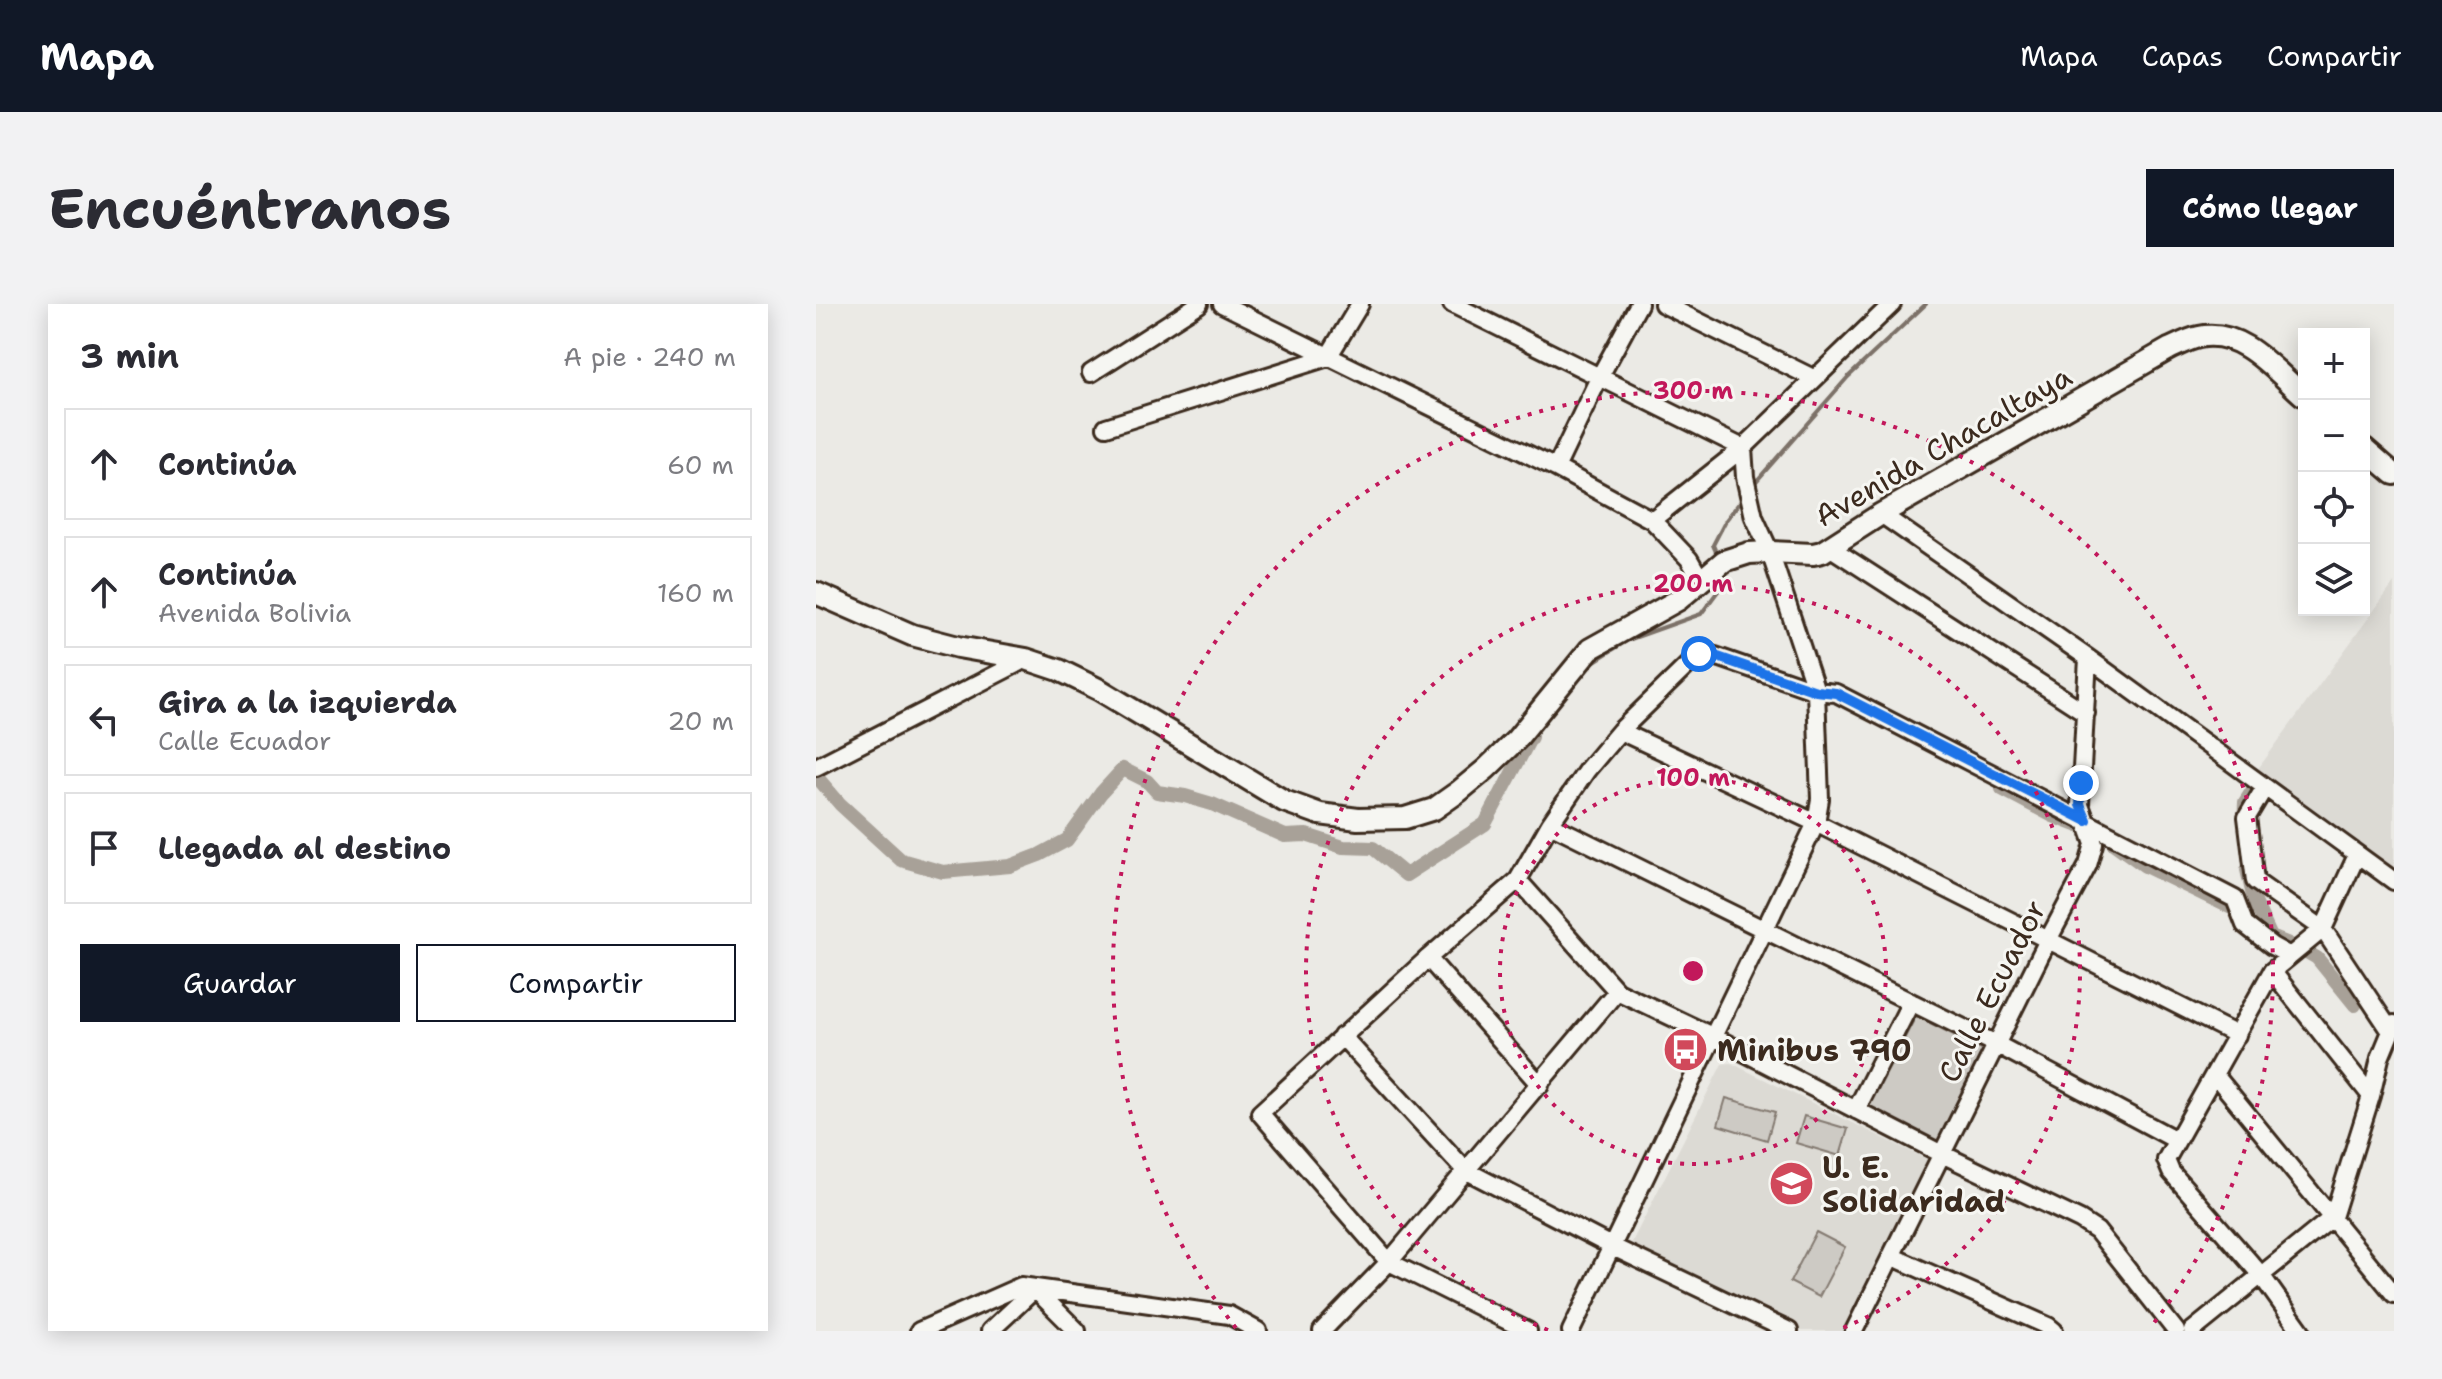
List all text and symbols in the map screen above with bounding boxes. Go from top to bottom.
text: Mapa [40,31,154,82]
text: Mapa [2020,37,2098,75]
text: Capas [2142,37,2223,75]
text: Compartir [2267,37,2402,75]
button: Cómo llegar [2146,169,2394,247]
text: Encuéntranos [48,171,451,246]
map controls [2298,328,2370,616]
button: + [2298,328,2370,400]
text: 3 min [80,333,179,379]
text: A pie · 240 m [563,339,736,374]
street label: Avenida Chacaltaya [1807,355,2079,536]
text: 300 m [1653,375,1733,407]
button: − [2298,400,2370,472]
icon: ahead [82,442,126,486]
text: Continúa [158,444,297,485]
text: 60 m [667,447,734,482]
button: locate [2298,472,2370,544]
button: layers [2298,544,2370,616]
text: Continúa [158,554,297,595]
text: 200 m [1653,568,1733,600]
icon: ahead [82,570,126,614]
text: 160 m [657,575,734,610]
text: Avenida Bolivia [158,595,351,630]
route start [1681,636,1717,672]
text: Gira a la izquierda [158,682,457,723]
icon: left [82,698,126,742]
text: 20 m [667,703,734,738]
text: Calle Ecuador [158,723,331,758]
text: 100 m [1656,762,1730,794]
route end [2063,765,2099,801]
icon: arrive [82,826,126,870]
text: Llegada al destino [158,828,451,869]
street label: Calle Ecuador [1928,893,2056,1089]
button: Guardar [80,944,400,1022]
button: Compartir [416,944,736,1022]
centre of rings [1679,957,1707,985]
bus stop icon: Minibus 790 [1662,1026,1710,1074]
place label: Minibus 790 [1717,1030,1912,1071]
place label: U. E. Solidaridad [1822,1147,2006,1222]
school or university icon: U. E. Solidaridad [1767,1160,1815,1208]

